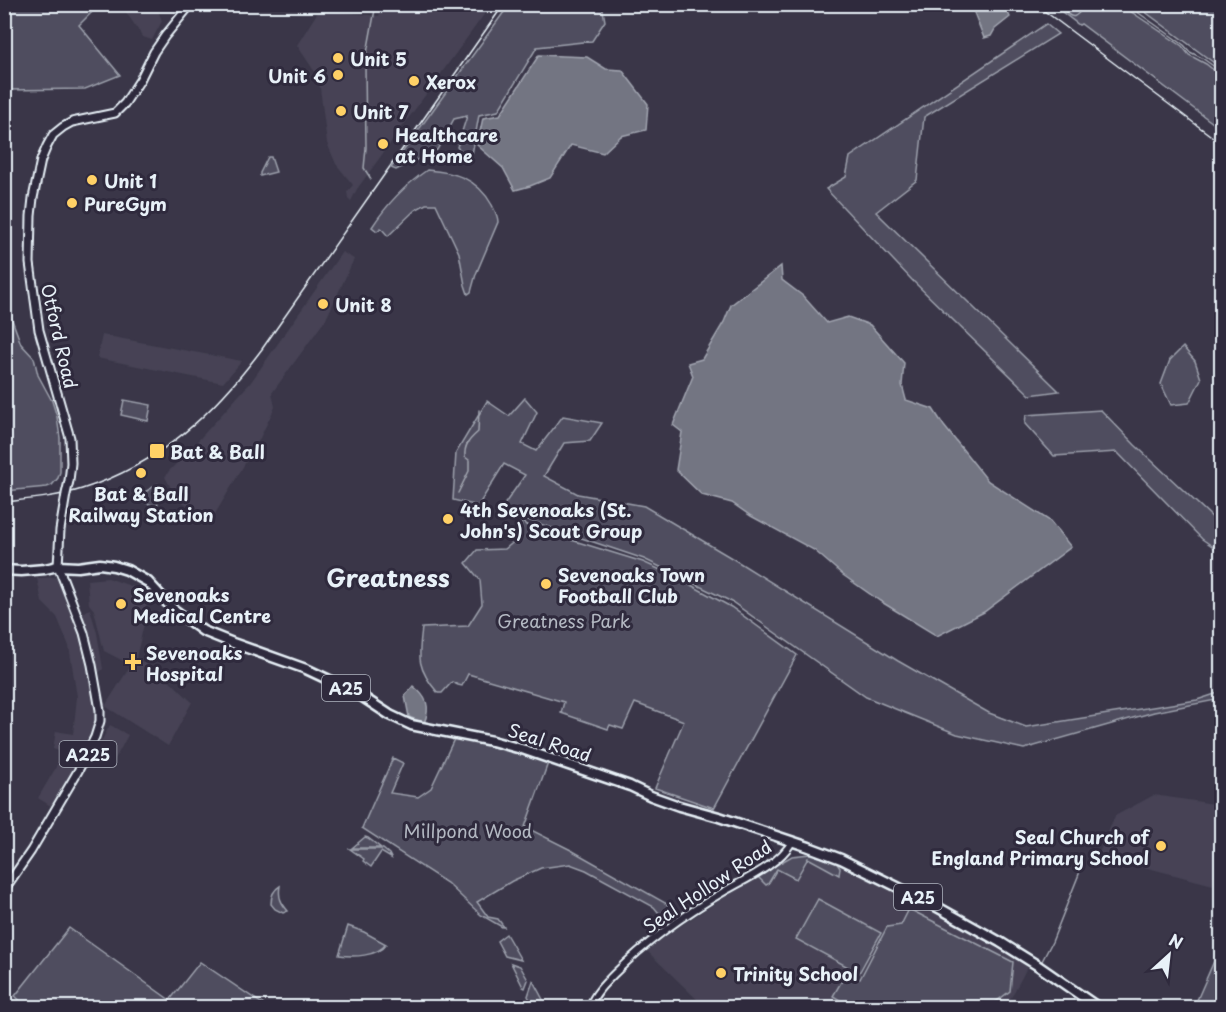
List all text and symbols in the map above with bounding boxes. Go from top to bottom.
place label: Unit 5 [350,45,407,72]
marker: Unit 5 [331,51,345,65]
place label: Unit 6 [268,62,326,89]
marker: Unit 6 [331,68,345,82]
place label: Xerox [426,68,476,95]
marker: Xerox [407,74,421,88]
place label: Unit 7 [353,98,409,125]
marker: Unit 7 [334,104,348,118]
place label: Healthcare at Home [395,121,498,169]
marker: Healthcare at Home [376,137,390,151]
place label: Unit 1 [104,167,157,194]
marker: Unit 1 [85,173,99,187]
place label: PureGym [84,190,167,217]
marker: PureGym [65,196,79,210]
street label: Otford Road [35,281,85,391]
place label: Unit 8 [335,291,392,318]
marker: Unit 8 [316,297,330,311]
place label: Bat & Ball [170,438,264,465]
marker: Bat & Ball [148,442,166,460]
marker: Bat & Ball Railway Station [134,466,148,480]
place label: Bat & Ball Railway Station [68,480,214,528]
place label: 4th Sevenoaks (St. John's) Scout Group [460,496,642,544]
marker: 4th Sevenoaks (St. John's) Scout Group [441,512,455,526]
district label: Greatness [326,559,450,595]
place label: Sevenoaks Town Football Club [558,561,705,609]
marker: Sevenoaks Town Football Club [539,577,553,591]
place label: Sevenoaks Medical Centre [133,581,271,629]
marker: Sevenoaks Medical Centre [114,597,128,611]
park label: Greatness Park [497,607,631,634]
place label: Sevenoaks Hospital [146,639,243,687]
marker: Sevenoaks Hospital [124,653,142,671]
road number: A25 [322,675,370,701]
street label: Seal Road [505,716,595,768]
road number: A225 [60,741,116,767]
park label: Millpond Wood [404,817,532,844]
place label: Seal Church of England Primary School [931,823,1150,871]
street label: Seal Hollow Road [637,833,777,939]
marker: Seal Church of England Primary School [1154,839,1168,853]
road number: A25 [894,884,942,910]
north arrow [1139,925,1199,985]
text: N [1165,927,1187,954]
place label: Trinity School [733,960,858,987]
marker: Trinity School [714,966,728,980]

